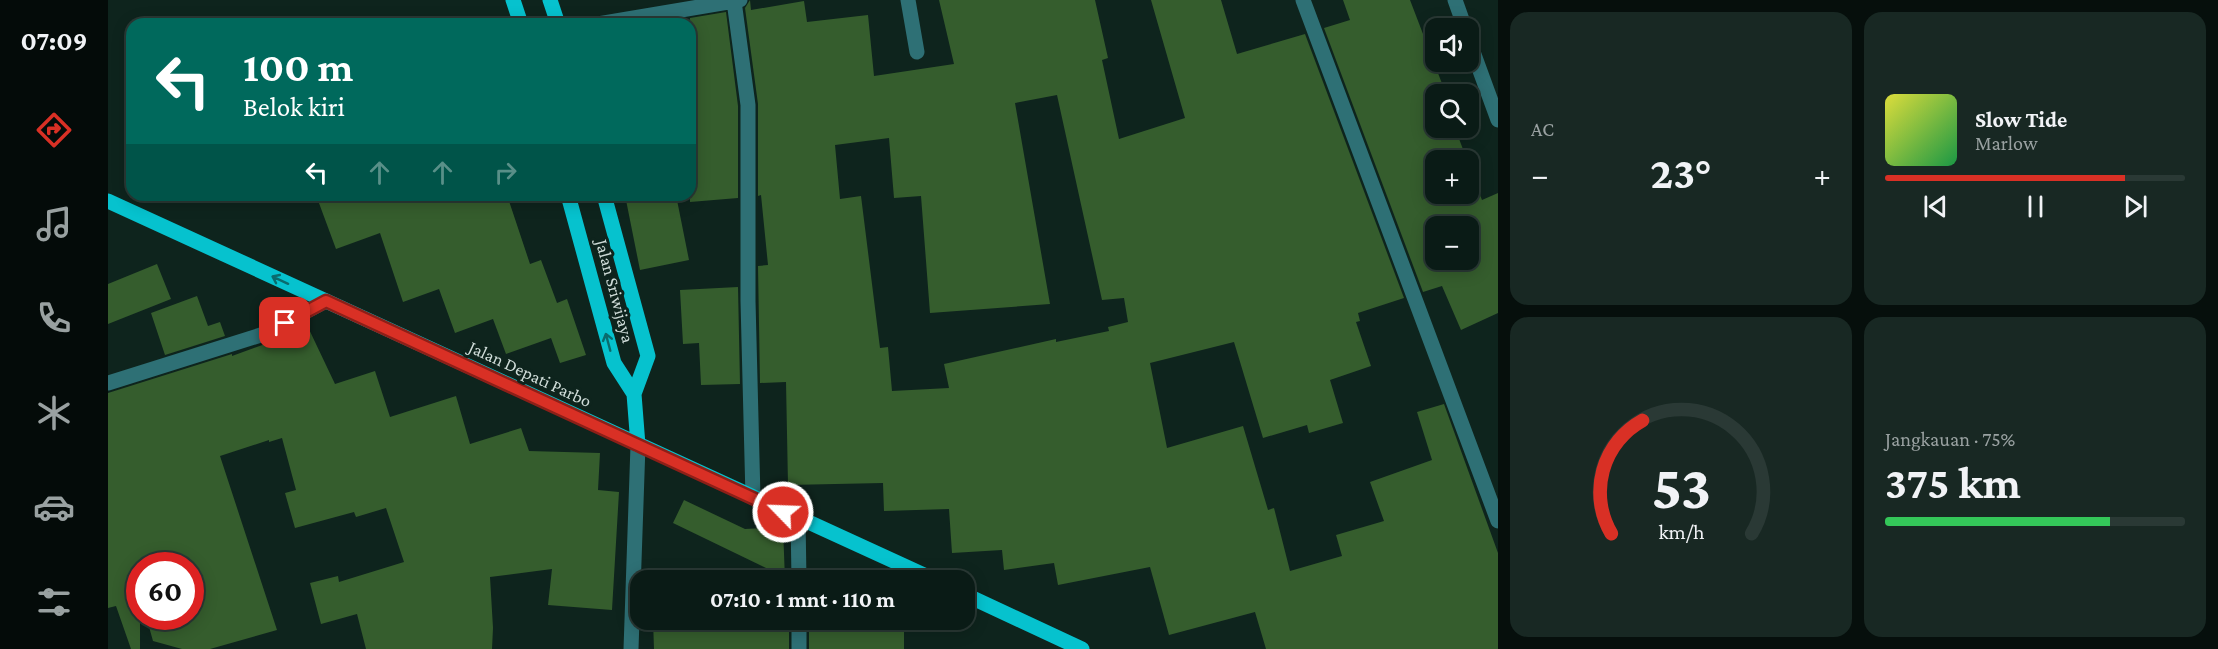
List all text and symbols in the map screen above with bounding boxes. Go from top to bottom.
map controls [1425,18,1479,270]
button: sound [1425,18,1479,72]
text: 07:09 [21,26,87,56]
icon: left [144,42,222,120]
text: 100 m [243,43,353,90]
button: search [1425,84,1479,138]
text: Belok kiri [243,92,345,122]
text: Slow Tide [1975,107,2067,132]
icon: directions [33,109,75,151]
text: AC [1531,118,1554,140]
text: Marlow [1975,132,2038,154]
text: 23° [1650,148,1712,198]
button: + [1425,150,1479,204]
icon: left [300,156,333,189]
icon: ahead [363,156,396,189]
icon: ahead [426,156,459,189]
icon: right [489,156,522,189]
text: − [1531,156,1548,193]
text: + [1814,156,1831,193]
icon: previous [1919,190,1952,223]
icon: pause [2019,190,2052,223]
icon: next [2119,190,2152,223]
icon: music [33,203,75,245]
button: − [1425,216,1479,270]
street label: Jalan Sriwijaya [590,235,638,345]
one-way arrow [272,273,290,285]
icon: phone [33,297,75,339]
pin [259,297,310,348]
icon: arrive [268,306,301,339]
one-way arrow [602,333,613,352]
street label: Jalan Depati Parbo [464,336,595,411]
icon: climate [33,392,75,434]
text: Jangkauan · 75% [1885,428,2015,450]
text: 53 [1651,452,1711,521]
text: 375 km [1885,458,2021,508]
position arrow [751,480,815,544]
icon: car [33,486,75,528]
text: km/h [1658,520,1705,544]
speed limit sign: 60 [126,552,204,630]
icon: filters [33,581,75,623]
text: 07:10 · 1 mnt · 110 m [710,587,895,612]

